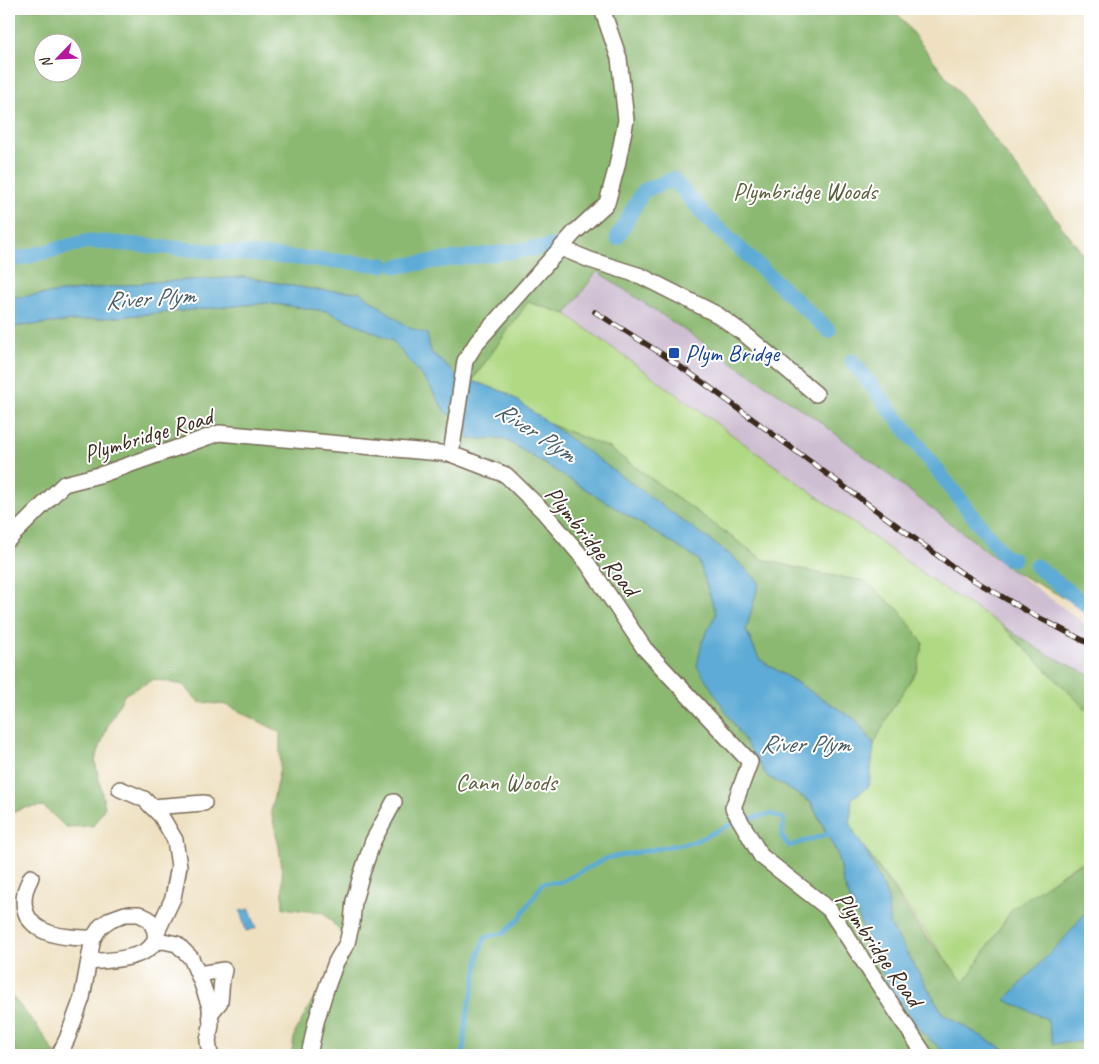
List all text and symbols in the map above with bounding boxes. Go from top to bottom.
north arrow [32,32,82,82]
text: N [36,54,56,71]
park label: Plymbridge Woods [733,176,879,206]
water label: River Plym [104,279,199,317]
place label: Plym Bridge [685,338,781,368]
marker: Plym Bridge [667,346,681,360]
water label: River Plym [490,394,585,471]
street label: Plymbridge Road [80,400,219,469]
street label: Plymbridge Road [538,480,648,605]
water label: River Plym [760,728,853,760]
park label: Cann Woods [455,767,559,797]
street label: Plymbridge Road [829,886,932,1015]

